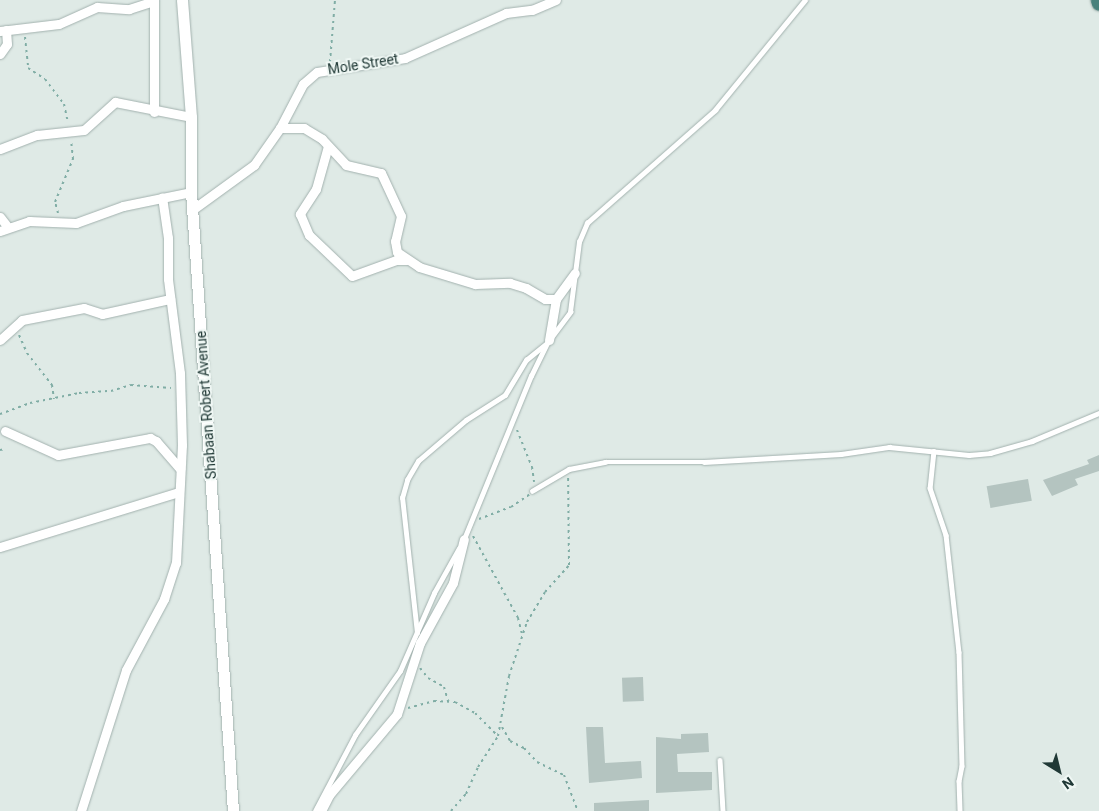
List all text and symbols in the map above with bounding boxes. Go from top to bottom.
street label: Mole Street [326,50,400,78]
street label: Shabaan Robert Avenue [192,330,220,480]
north arrow [1034,746,1084,796]
text: N [1059,774,1077,793]

